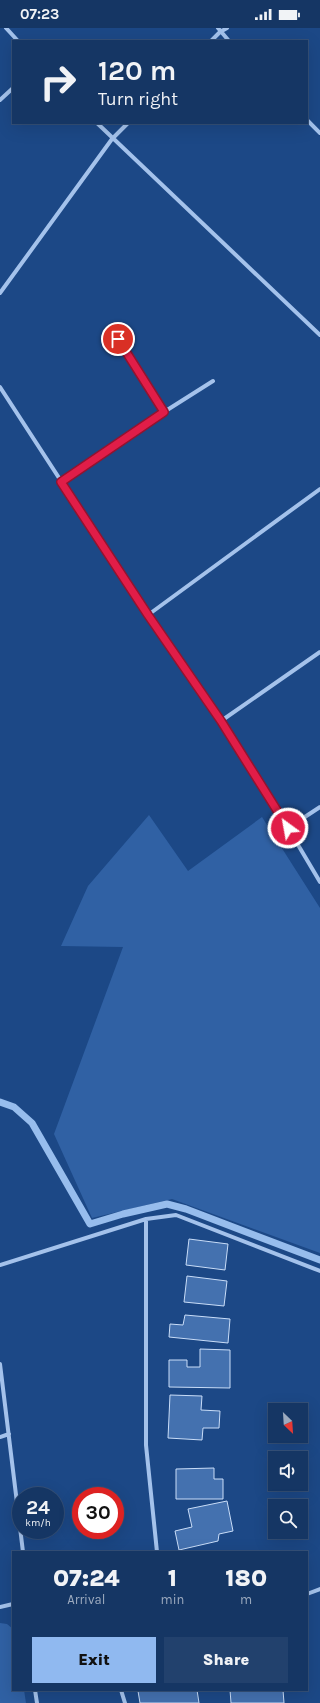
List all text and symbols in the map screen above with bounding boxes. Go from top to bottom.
text: 07:23 [20,5,59,23]
text: 120 m [98,54,176,87]
icon: right [32,56,84,108]
text: Turn right [98,88,178,110]
pin [101,322,135,356]
icon: arrive [107,328,129,350]
position arrow [267,807,309,849]
north arrow [268,1403,308,1443]
map controls [268,1403,308,1539]
button: sound [268,1451,308,1491]
speed limit sign: 30 [72,1487,124,1539]
text: 24 [26,1496,50,1519]
button: search [268,1499,308,1539]
text: km/h [25,1517,51,1529]
text: 07:24 [53,1564,120,1592]
text: 1 [168,1564,177,1592]
text: 180 [225,1564,267,1592]
text: Arrival [67,1592,105,1607]
text: min [161,1592,184,1607]
text: m [240,1592,252,1607]
button: Exit [32,1637,156,1683]
button: Share [164,1637,288,1683]

